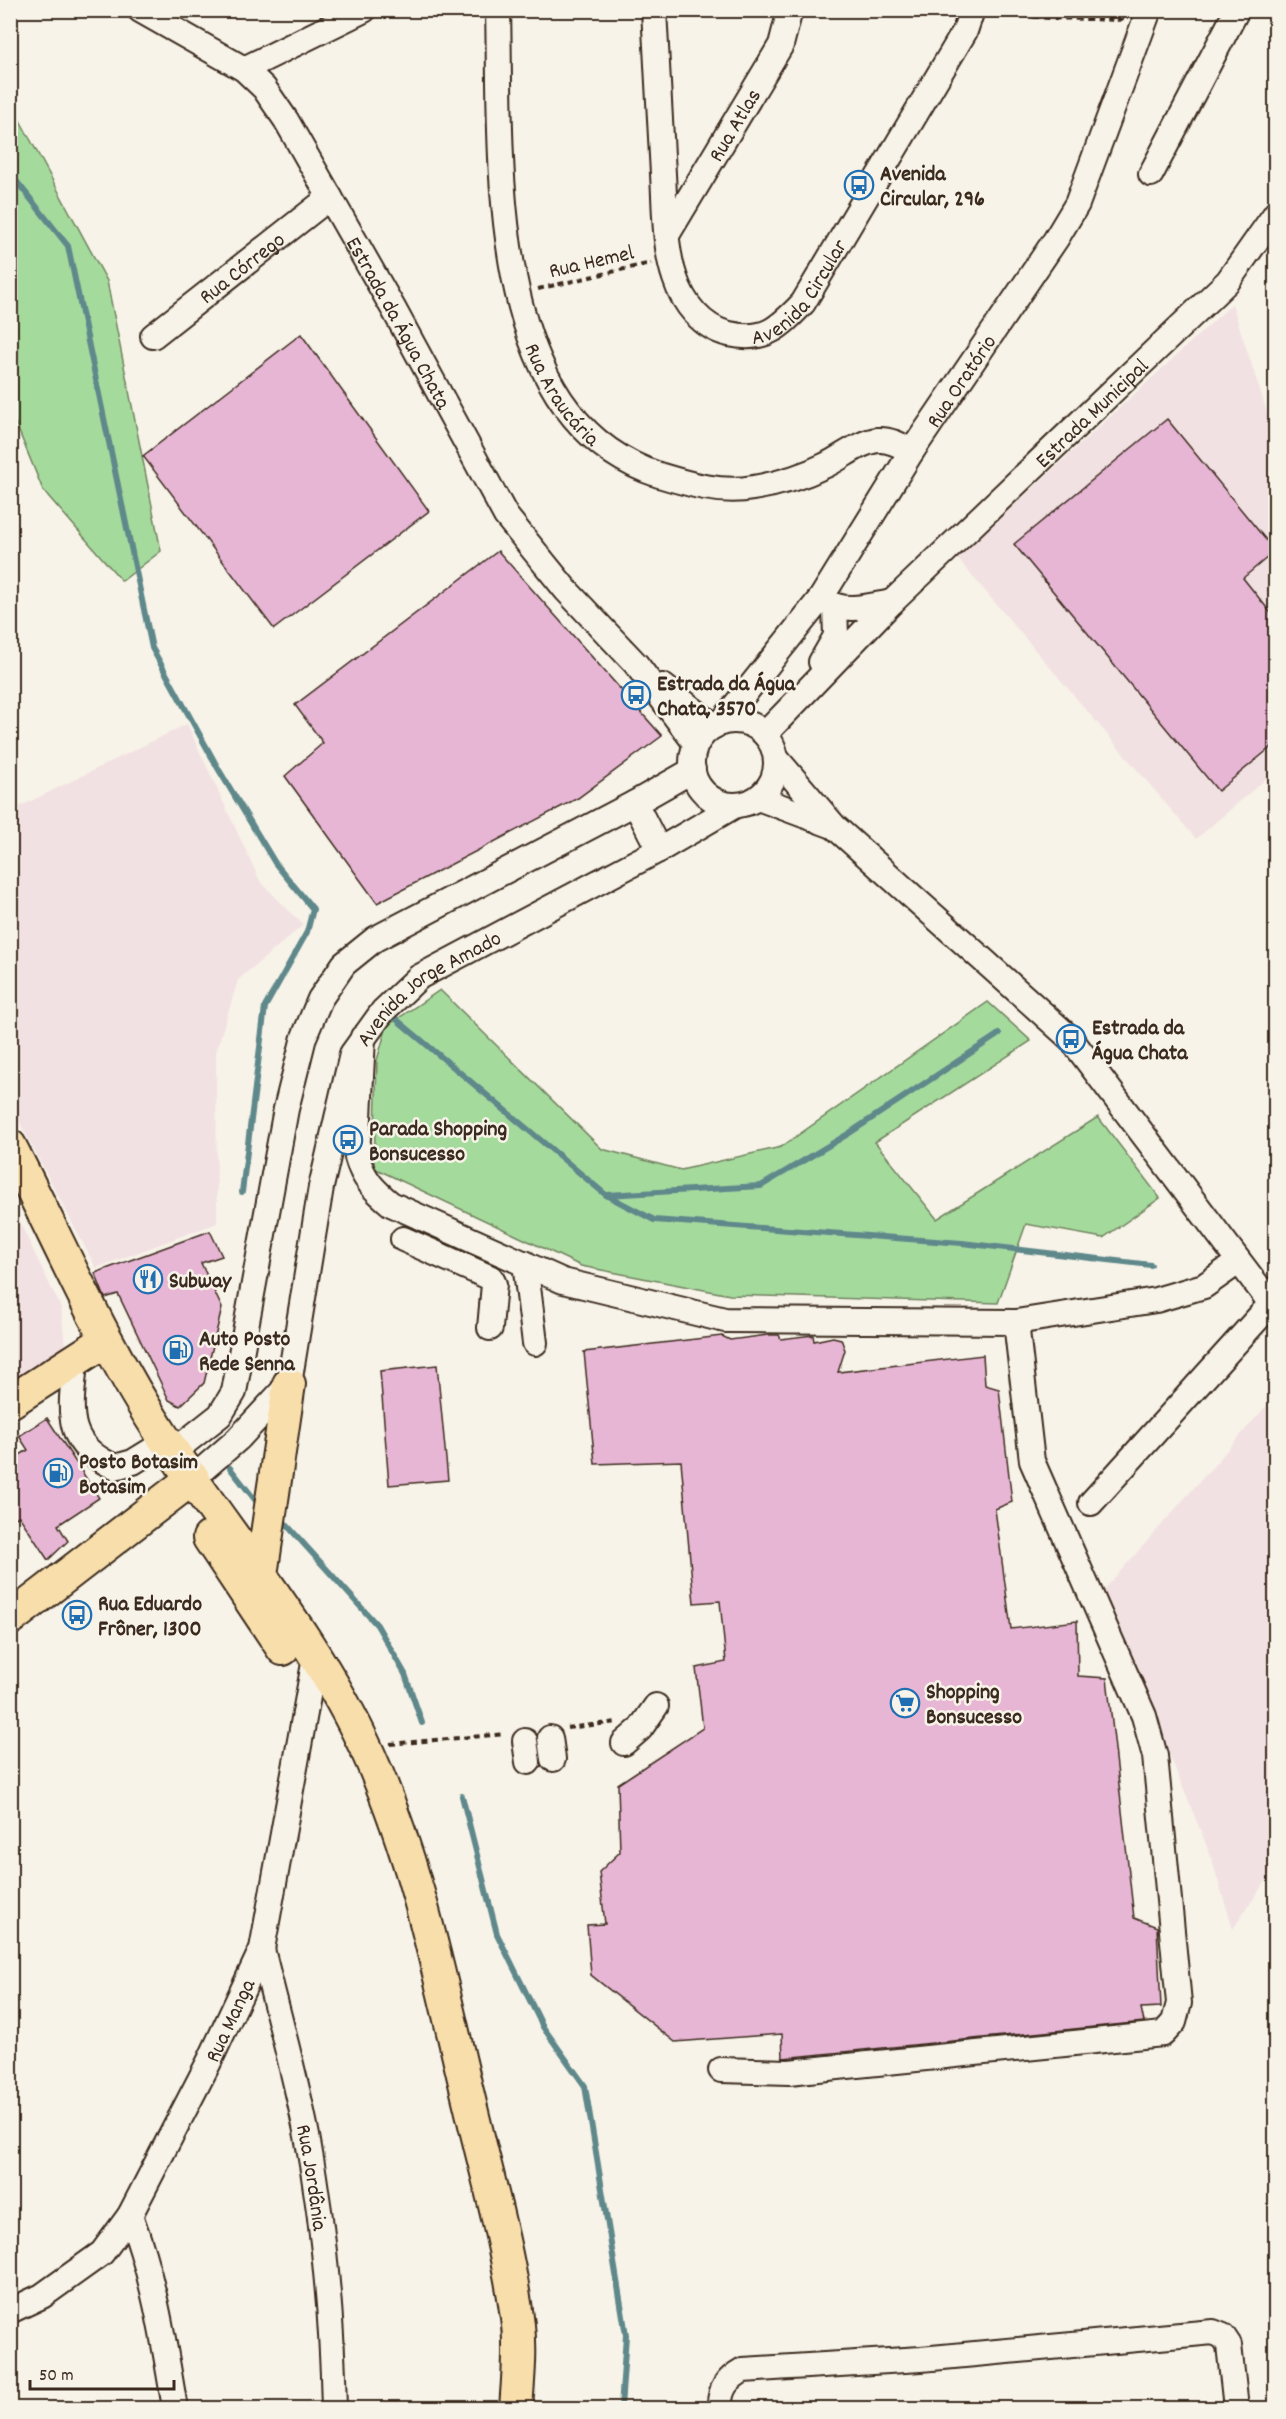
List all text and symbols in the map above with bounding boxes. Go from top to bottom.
street label: Rua Atlas [702,84,770,169]
place label: Avenida Circular, 296 [880,160,985,216]
bus stop icon: Avenida Circular, 296 [843,169,875,201]
street label: Rua Córrego [194,226,293,313]
street label: Estrada da Água Chata [337,232,457,416]
street label: Avenida Circular [749,233,857,355]
street label: Rua Hemel [546,239,637,288]
street label: Rua Oratório [920,329,1006,435]
street label: Rua Araucária [515,339,605,456]
street label: Estrada Municipal [1029,353,1157,477]
place label: Estrada da Água Chata, 3570 [657,670,796,726]
bus stop icon: Estrada da Água Chata, 3570 [620,679,652,711]
street label: Avenida Jorge Amado [350,924,508,1054]
place label: Estrada da Água Chata [1092,1014,1188,1070]
bus stop icon: Estrada da Água Chata [1055,1023,1087,1055]
place label: Parada Shopping Bonsucesso [369,1115,508,1171]
bus stop icon: Parada Shopping Bonsucesso [332,1124,364,1156]
restaurant icon: Subway [132,1263,164,1295]
place label: Subway [169,1267,232,1298]
place label: Auto Posto Rede Senna [199,1325,295,1381]
fuel station icon: Auto Posto Rede Senna [162,1334,194,1366]
place label: Posto Botasim Botasim [79,1448,198,1504]
fuel station icon: Posto Botasim Botasim [42,1457,74,1489]
place label: Rua Eduardo Frôner, 1300 [98,1590,202,1646]
bus stop icon: Rua Eduardo Frôner, 1300 [61,1599,93,1631]
place label: Shopping Bonsucesso [926,1678,1022,1734]
supermarket icon: Shopping Bonsucesso [889,1687,921,1719]
street label: Rua Manga [199,1974,265,2068]
street label: Rua Jordânia [286,2122,334,2233]
scale bar [30,2353,174,2391]
text: 50 m [39,2364,74,2389]

